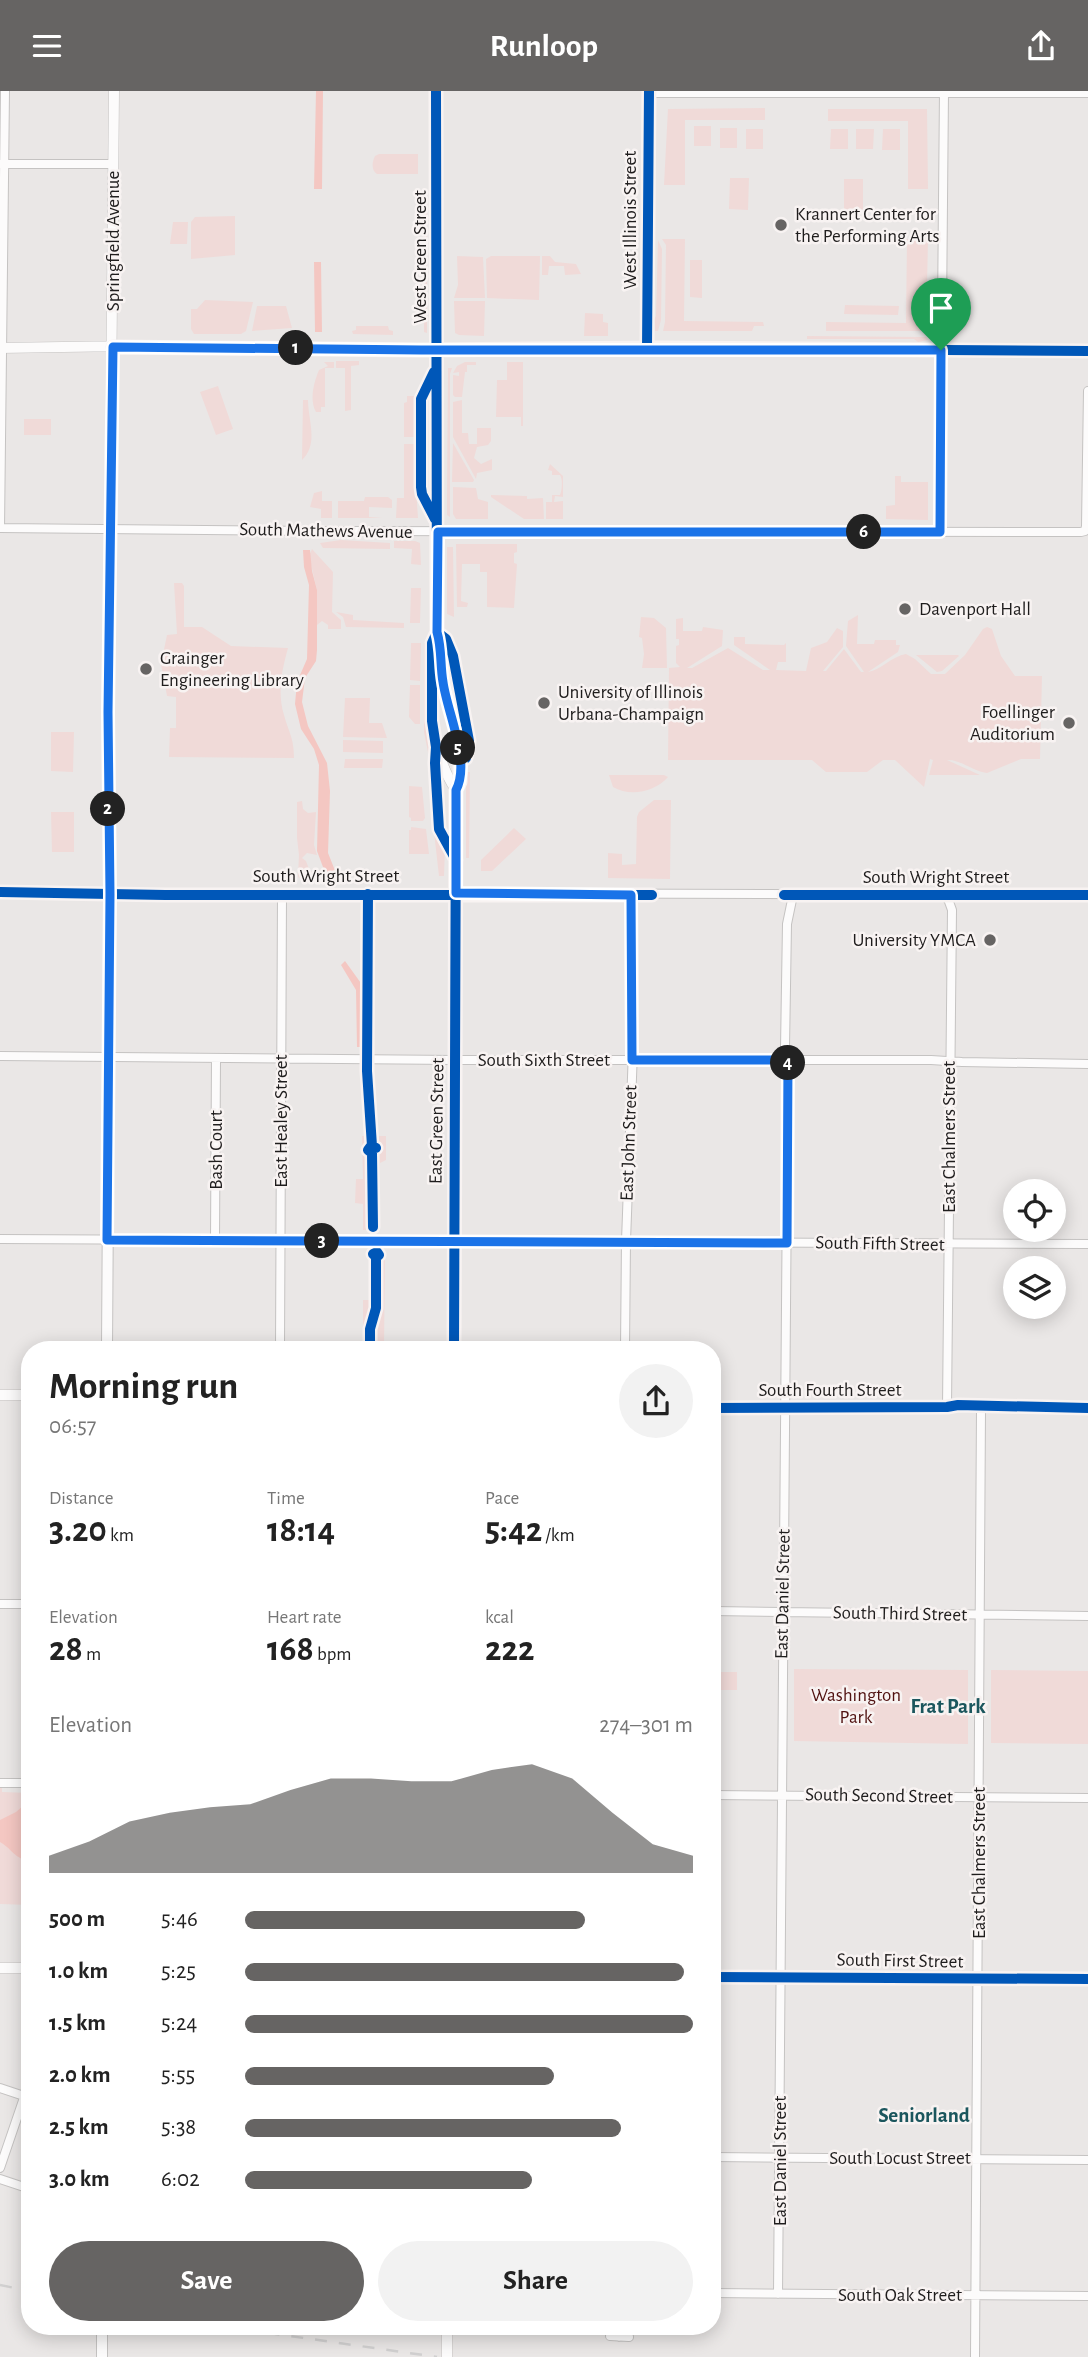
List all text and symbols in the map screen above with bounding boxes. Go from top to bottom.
icon: menu [28,27,66,65]
icon: share [1022,27,1060,65]
text: Runloop [490,30,598,62]
street label: West Illinois Street [621,151,640,289]
street label: Springfield Avenue [104,171,123,311]
street label: West Green Street [411,190,430,324]
place label: Krannert Center for the Performing Arts [795,205,940,246]
marker: Krannert Center for the Performing Arts [773,217,789,233]
pin [911,278,971,350]
icon: arrive [922,289,960,327]
pin: 1 [278,331,314,365]
text: 1 [292,338,299,357]
pin: 6 [846,515,882,549]
street label: South Mathews Avenue [239,520,413,542]
text: 6 [859,522,868,541]
place label: Davenport Hall [919,600,1031,619]
marker: Davenport Hall [897,601,913,617]
place label: Grainger Engineering Library [160,649,304,690]
marker: Grainger Engineering Library [138,661,154,677]
place label: University of Illinois Urbana-Champaign [558,683,704,724]
marker: University of Illinois Urbana-Champaign [536,695,552,711]
place label: Foellinger Auditorium [970,703,1055,744]
marker: Foellinger Auditorium [1061,715,1077,731]
pin: 5 [440,731,476,765]
text: 5 [453,738,462,757]
pin: 2 [90,791,126,827]
text: 2 [103,799,112,818]
street label: South Wright Street [253,867,399,886]
street label: South Wright Street [863,868,1009,887]
place label: University YMCA [853,931,976,950]
marker: University YMCA [982,932,998,948]
pin: 4 [770,1045,806,1081]
street label: South Sixth Street [478,1051,610,1070]
text: 4 [783,1053,792,1072]
street label: East Healey Street [272,1054,291,1188]
street label: East Green Street [426,1058,448,1184]
street label: East Chalmers Street [940,1061,959,1213]
street label: East John Street [617,1085,641,1201]
street label: Bash Court [207,1110,226,1190]
map controls [1003,1179,1066,1319]
button: locate [1003,1179,1066,1242]
pin: 3 [304,1223,340,1259]
text: 3 [317,1231,326,1250]
street label: South Fifth Street [815,1233,945,1255]
button: layers [1003,1256,1066,1319]
button: share [619,1364,693,1438]
text: Morning run [49,1368,238,1406]
street label: South Fourth Street [758,1381,902,1400]
text: 06:57 [49,1415,96,1438]
text: Distance [49,1489,113,1508]
text: Time [267,1489,305,1508]
text: Pace [485,1489,519,1508]
text: 3.20 [49,1513,107,1548]
text: 18:14 [267,1513,335,1548]
text: 5:42 [485,1513,542,1548]
text: km [107,1526,134,1545]
text: /km [542,1526,575,1545]
street label: East Daniel Street [772,1529,794,1659]
street label: South Third Street [833,1603,967,1625]
text: Elevation [49,1608,118,1627]
text: Heart rate [267,1608,342,1627]
text: kcal [485,1608,514,1627]
text: 28 [49,1632,83,1667]
text: 168 [267,1632,314,1667]
text: 222 [485,1632,534,1667]
text: m [83,1645,101,1664]
text: bpm [314,1645,351,1664]
park label: Washington Park [811,1686,901,1727]
district label: Frat Park [910,1696,986,1717]
text: Elevation [49,1714,132,1737]
text: 274–301 m [599,1714,693,1737]
street label: South Second Street [805,1785,953,1807]
street label: East Chalmers Street [970,1787,989,1939]
text: 500 m [49,1908,105,1931]
text: 5:46 [161,1908,198,1931]
street label: South First Street [837,1950,963,1972]
text: 1.0 km [49,1960,108,1983]
text: 5:25 [161,1960,196,1983]
text: 1.5 km [49,2012,106,2035]
text: 5:24 [161,2012,197,2035]
text: 2.0 km [49,2064,111,2087]
text: 5:55 [161,2064,195,2087]
street label: East Daniel Street [771,2096,790,2226]
district label: Seniorland [878,2105,970,2126]
text: 2.5 km [49,2116,108,2139]
text: 5:38 [161,2116,196,2139]
street label: South Locust Street [829,2149,971,2168]
text: 3.0 km [49,2168,110,2191]
text: 6:02 [161,2168,200,2191]
button: Save [49,2241,364,2321]
button: Share [378,2241,693,2321]
street label: South Oak Street [838,2286,962,2305]

